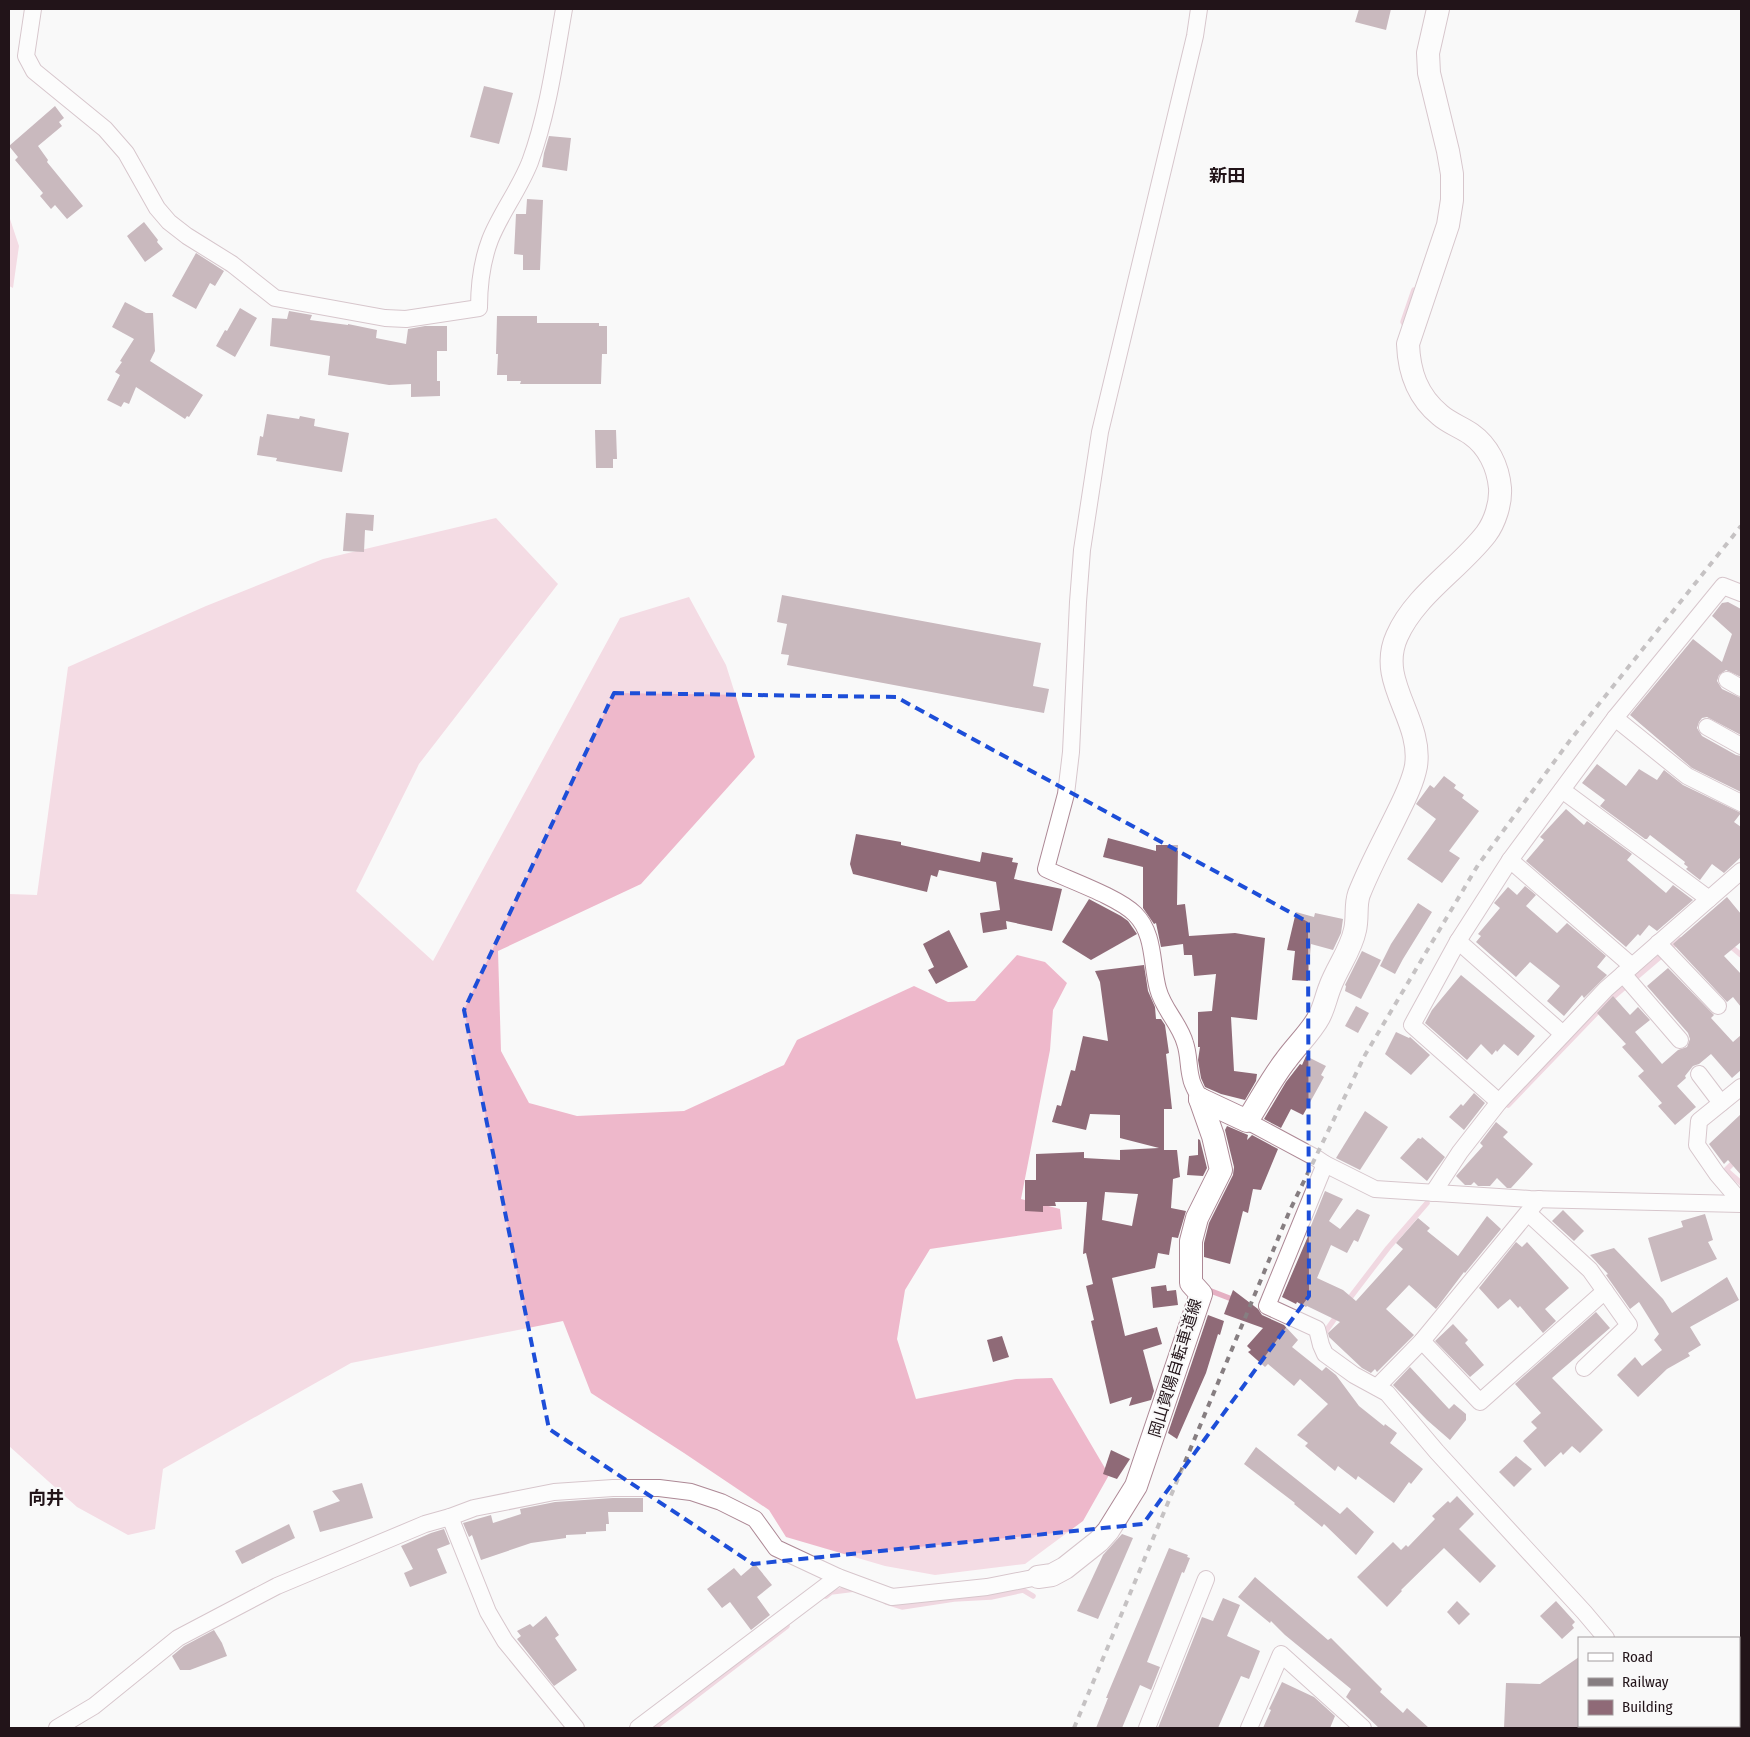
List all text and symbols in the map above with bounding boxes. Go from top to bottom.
district label: 新田 [1209,165,1245,187]
street label: 岡山賀陽自転車道線 [1145,1296,1205,1440]
district label: 向井 [28,1487,64,1509]
legend [1578,1637,1740,1727]
text: Road [1622,1648,1653,1666]
text: Railway [1622,1673,1669,1691]
text: Building [1622,1698,1673,1716]

